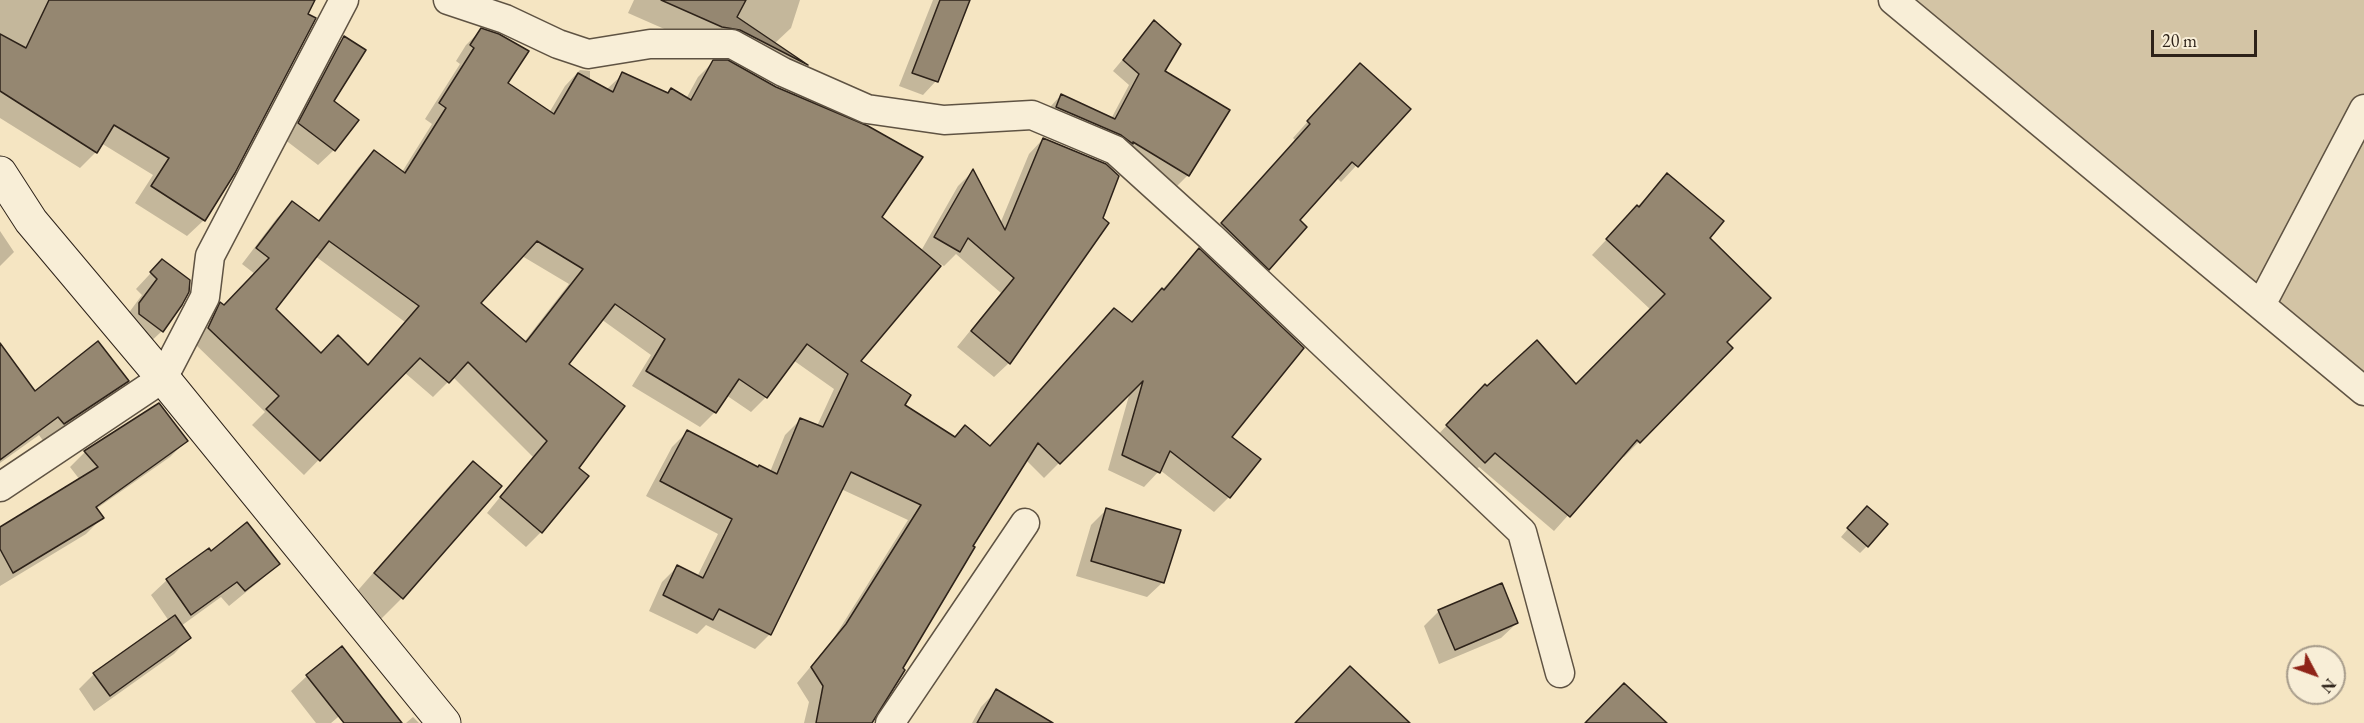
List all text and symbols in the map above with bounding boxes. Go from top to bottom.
scale bar [2154,18,2260,56]
text: 20 m [2162,29,2197,52]
north arrow [2286,645,2346,705]
text: N [2316,674,2341,698]

